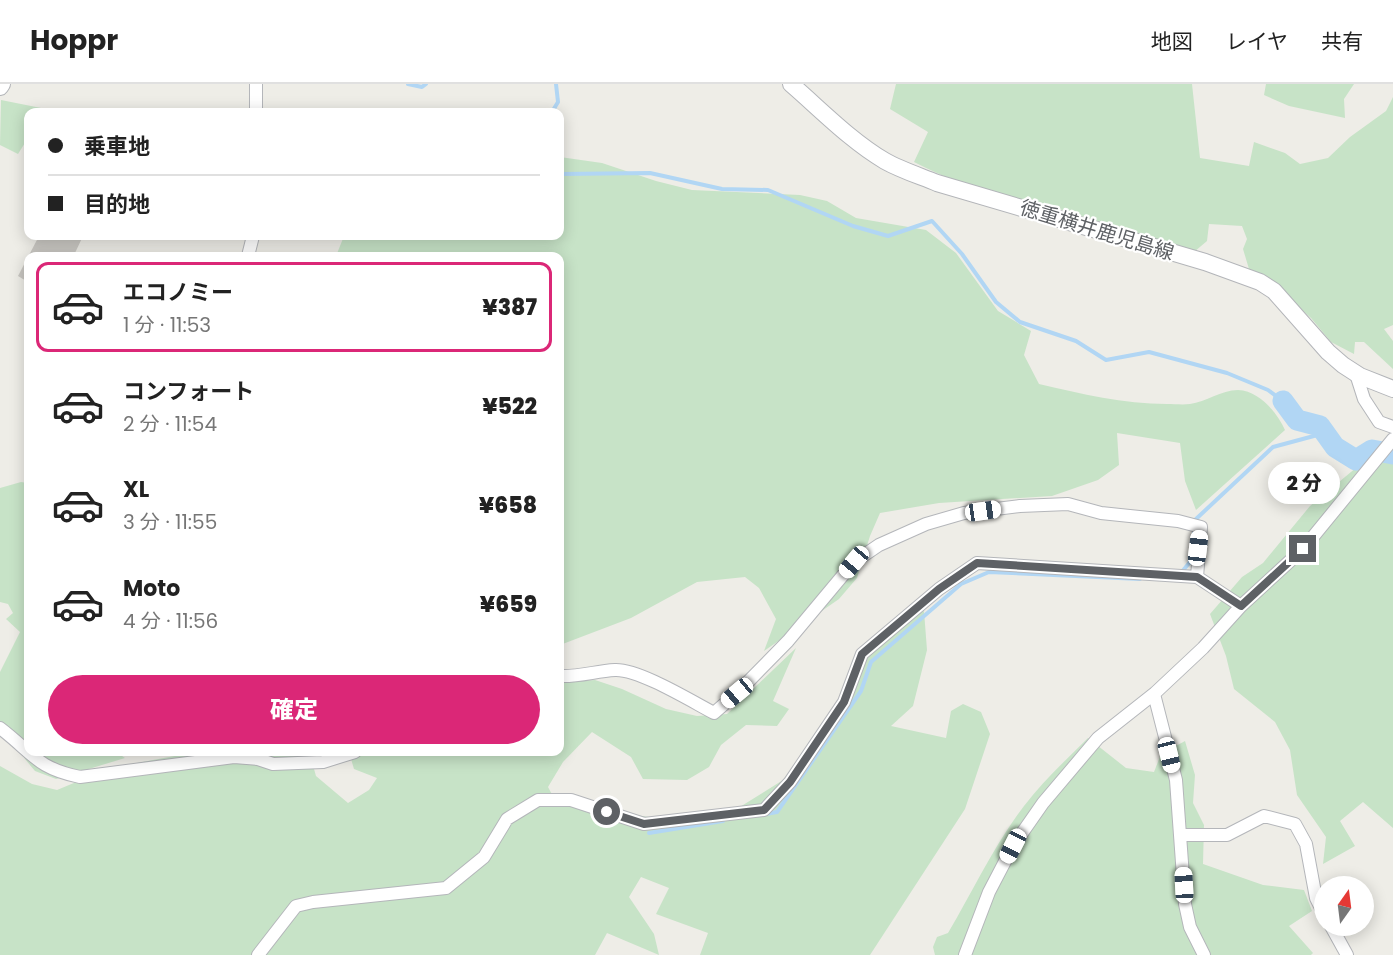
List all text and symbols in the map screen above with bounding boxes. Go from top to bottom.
text: Hoppr [30,21,118,60]
text: 地図 [1151,27,1193,56]
text: レイヤ [1226,27,1288,56]
text: 共有 [1321,27,1363,56]
text: 乗車地 [84,131,150,162]
text: 目的地 [84,189,150,220]
street label: 徳重横井鹿児島線 [1016,193,1178,267]
text: エコノミー [123,277,233,308]
icon: car [51,280,105,334]
text: ¥387 [482,292,537,323]
text: 1 分 · 11:53 [123,311,211,339]
text: コンフォート [123,376,254,407]
icon: car [51,379,105,433]
text: ¥522 [482,391,537,422]
text: 2 分 · 11:54 [123,410,217,438]
callout: 2 分 [1267,462,1339,504]
text: 2 分 [1286,469,1322,497]
text: XL [123,474,149,505]
icon: car [51,478,105,532]
text: ¥658 [479,490,537,521]
car [964,500,1002,522]
text: 3 分 · 11:55 [123,508,217,536]
car [1187,529,1209,567]
route end [1289,535,1316,562]
car [836,542,872,582]
text: Moto [123,573,180,604]
icon: car [51,577,105,631]
text: ¥659 [480,589,537,620]
text: 4 分 · 11:56 [123,607,218,635]
button: 確定 [48,675,540,744]
car [717,675,757,711]
car [1156,735,1182,775]
route start [593,798,620,825]
car [997,826,1029,866]
car [1174,867,1194,903]
north arrow [1314,876,1374,936]
map controls [1314,876,1374,936]

